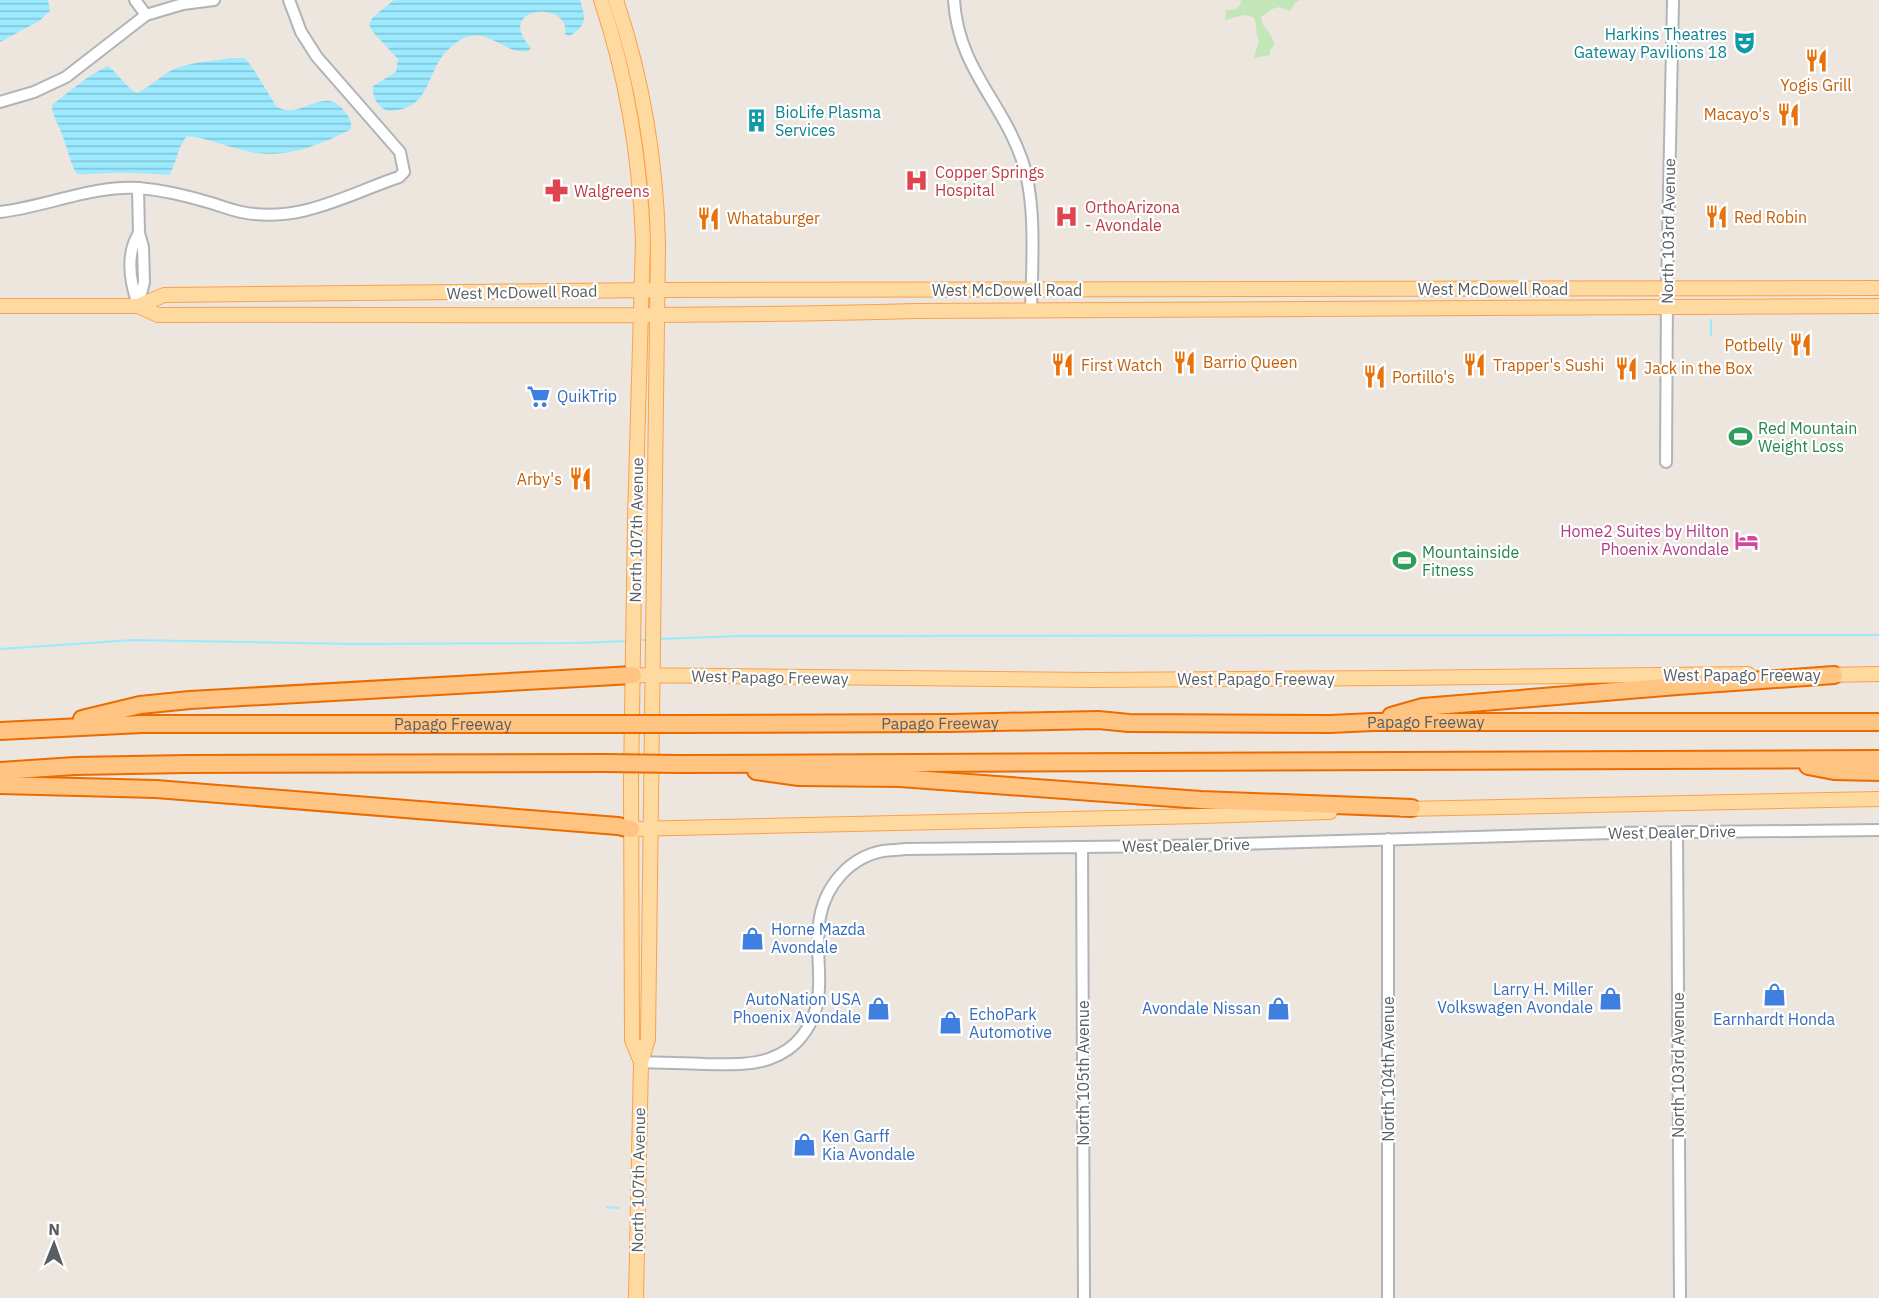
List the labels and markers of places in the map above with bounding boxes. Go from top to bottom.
place label: Harkins Theatres Gateway Pavilions 18 [1574,24,1727,62]
theatre icon: Harkins Theatres Gateway Pavilions 18 [1732,30,1758,56]
restaurant icon: Yogis Grill [1803,47,1829,73]
place label: Yogis Grill [1780,75,1852,95]
restaurant icon: Macayo's [1775,101,1801,127]
place label: BioLife Plasma Services [775,102,881,140]
place label: Macayo's [1704,104,1770,124]
building icon: BioLife Plasma Services [744,108,770,134]
place label: Copper Springs Hospital [935,162,1045,200]
hospital icon: Copper Springs Hospital [904,168,930,194]
pharmacy icon: Walgreens [543,178,569,204]
place label: Walgreens [574,181,650,201]
place label: OrthoArizona - Avondale [1085,197,1180,235]
hospital icon: OrthoArizona - Avondale [1054,203,1080,229]
restaurant icon: Red Robin [1703,204,1729,230]
restaurant icon: Whataburger [696,205,722,231]
place label: Red Robin [1734,207,1807,227]
place label: Whataburger [727,208,820,228]
restaurant icon: Potbelly [1788,332,1814,358]
place label: Potbelly [1725,335,1783,355]
restaurant icon: Barrio Queen [1172,349,1198,375]
restaurant icon: First Watch [1050,352,1076,378]
place label: Barrio Queen [1203,352,1298,372]
restaurant icon: Trapper's Sushi [1462,352,1488,378]
place label: First Watch [1081,355,1162,375]
place label: Trapper's Sushi [1493,355,1604,375]
restaurant icon: Jack in the Box [1613,355,1639,381]
place label: Jack in the Box [1644,358,1752,378]
restaurant icon: Portillo's [1361,364,1387,390]
place label: Portillo's [1392,367,1455,387]
supermarket icon: QuikTrip [526,383,552,409]
place label: QuikTrip [557,386,617,406]
place label: Red Mountain Weight Loss [1758,418,1857,456]
sports icon: Red Mountain Weight Loss [1727,424,1753,450]
restaurant icon: Arby's [567,466,593,492]
place label: Arby's [517,469,562,489]
place label: Home2 Suites by Hilton Phoenix Avondale [1560,521,1729,559]
hotel icon: Home2 Suites by Hilton Phoenix Avondale [1734,527,1760,553]
place label: Mountainside Fitness [1422,542,1519,580]
sports icon: Mountainside Fitness [1391,548,1417,574]
place label: Horne Mazda Avondale [771,919,866,957]
shop icon: Horne Mazda Avondale [740,925,766,951]
place label: Larry H. Miller Volkswagen Avondale [1437,979,1593,1017]
shop icon: Earnhardt Honda [1761,981,1787,1007]
shop icon: Larry H. Miller Volkswagen Avondale [1598,985,1624,1011]
place label: AutoNation USA Phoenix Avondale [733,989,861,1027]
shop icon: AutoNation USA Phoenix Avondale [866,995,892,1021]
shop icon: Avondale Nissan [1266,995,1292,1021]
place label: Avondale Nissan [1142,998,1261,1018]
place label: EchoPark Automotive [969,1004,1052,1042]
place label: Earnhardt Honda [1713,1009,1835,1029]
shop icon: EchoPark Automotive [938,1010,964,1036]
place label: Ken Garff Kia Avondale [822,1126,915,1164]
shop icon: Ken Garff Kia Avondale [791,1132,817,1158]

